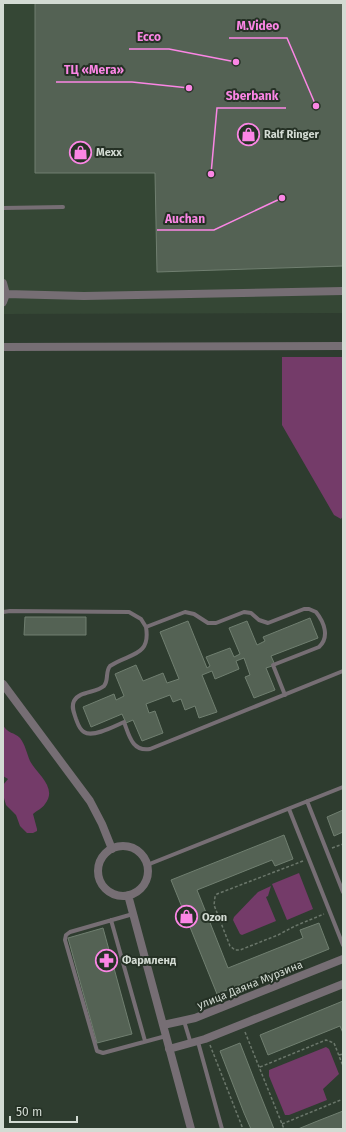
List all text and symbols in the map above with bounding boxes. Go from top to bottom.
callout: M.Video [229,14,287,38]
text: M.Video [237,19,279,33]
callout: Ecco [129,25,169,49]
text: Ecco [137,30,161,44]
callout: ТЦ «Мега» [56,58,132,82]
text: ТЦ «Мега» [64,63,124,77]
callout: Sberbank [217,84,286,108]
text: Sberbank [226,89,279,103]
shop icon: Ralf Ringer [236,121,262,147]
place label: Ralf Ringer [264,128,320,141]
shop icon: Mexx [68,139,94,165]
place label: Mexx [96,146,122,159]
callout: Auchan [157,206,214,230]
text: Auchan [164,212,205,226]
shop icon: Ozon [174,904,200,930]
place label: Ozon [202,911,227,924]
pharmacy icon: Фармленд [93,947,119,973]
place label: Фармленд [122,954,176,967]
street label: улица Даяна Мурзина [195,958,305,1012]
scale bar [10,1098,77,1124]
text: 50 m [16,1105,42,1119]

